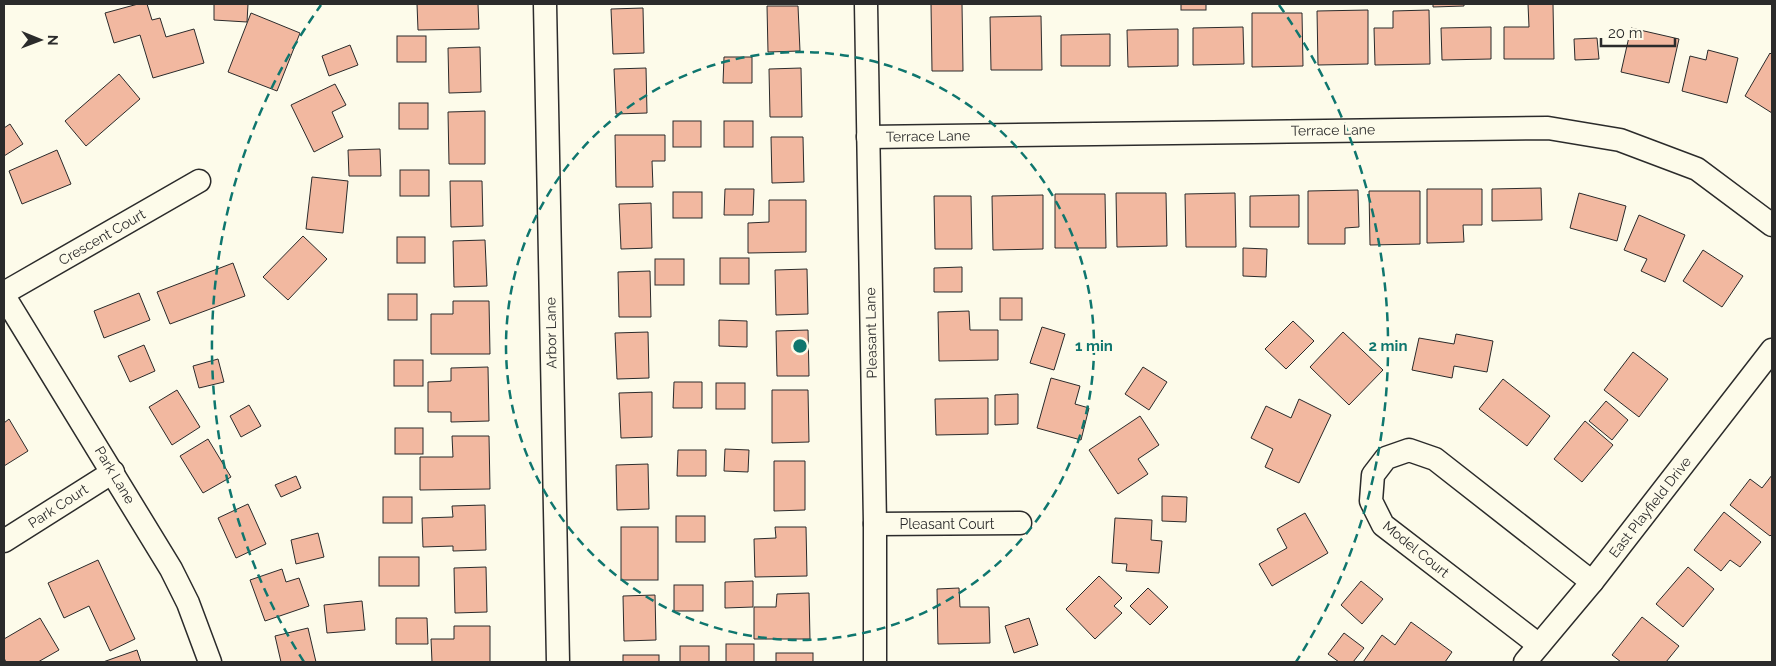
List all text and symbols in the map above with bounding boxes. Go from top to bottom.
north arrow [15,15,65,65]
scale bar [1601,15,1675,47]
text: 20 m [1608,24,1643,42]
text: N [45,35,61,46]
street label: Terrace Lane [1291,121,1375,139]
street label: Terrace Lane [886,127,970,145]
street label: Crescent Court [56,206,148,268]
street label: Pleasant Lane [862,287,880,379]
street label: Arbor Lane [542,297,560,369]
centre of rings [791,337,809,355]
text: 1 min [1075,337,1113,355]
text: 2 min [1369,337,1407,355]
street label: Park Lane [92,443,138,507]
street label: East Playfield Drive [1606,453,1694,561]
street label: Park Court [25,481,91,531]
street label: Pleasant Court [900,516,995,532]
street label: Model Court [1380,518,1452,581]

